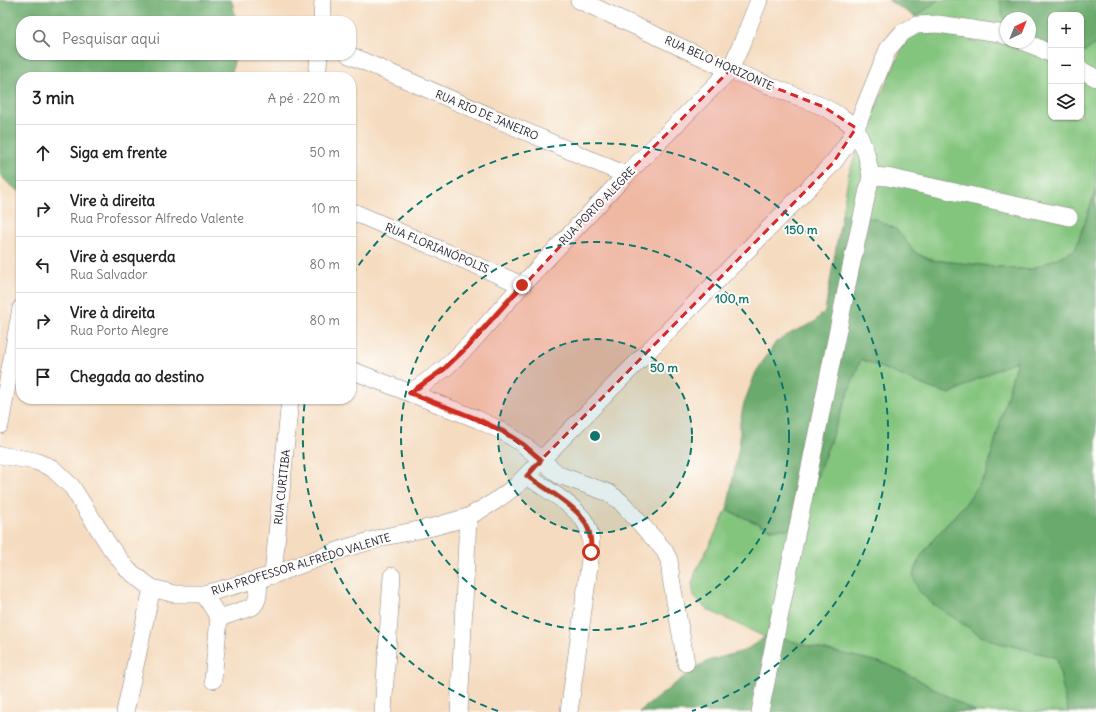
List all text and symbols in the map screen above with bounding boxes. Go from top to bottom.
north arrow [1000,12,1036,48]
map controls [1048,12,1084,120]
button: + [1048,12,1084,48]
search box [16,16,356,60]
icon: search [30,27,52,49]
text: Pesquisar aqui [62,29,160,48]
street label: RUA BELO HORIZONTE [663,33,775,93]
button: − [1048,48,1084,84]
button: layers [1048,84,1084,120]
text: 3 min [32,87,74,109]
street label: RUA RIO DE JANEIRO [433,87,541,143]
text: A pé · 220 m [268,90,340,107]
icon: ahead [32,142,54,164]
text: Siga em frente [70,143,167,162]
text: 50 m [309,144,340,161]
street label: RUA PORTO ALEGRE [556,164,638,248]
text: Vire à direita [70,191,155,210]
icon: right [32,198,54,220]
text: 10 m [312,200,340,217]
text: Rua Professor Alfredo Valente [70,210,244,227]
street label: RUA FLORIANÓPOLIS [383,219,491,276]
text: 150 m [785,222,818,237]
text: Vire à esquerda [70,247,176,266]
icon: left [32,254,54,276]
text: 80 m [309,256,340,273]
text: Rua Salvador [70,266,148,283]
route end [513,276,531,294]
text: 100 m [715,291,749,306]
text: Vire à direita [70,303,155,322]
icon: right [32,310,54,332]
text: 80 m [309,312,340,329]
text: Rua Porto Alegre [70,322,169,339]
text: 50 m [650,360,679,375]
icon: arrive [32,366,54,388]
text: Chegada ao destino [70,367,204,386]
centre of rings [588,429,602,443]
street label: RUA CURITIBA [271,449,293,525]
street label: RUA PROFESSOR ALFREDO VALENTE [210,530,392,598]
route start [582,543,600,561]

